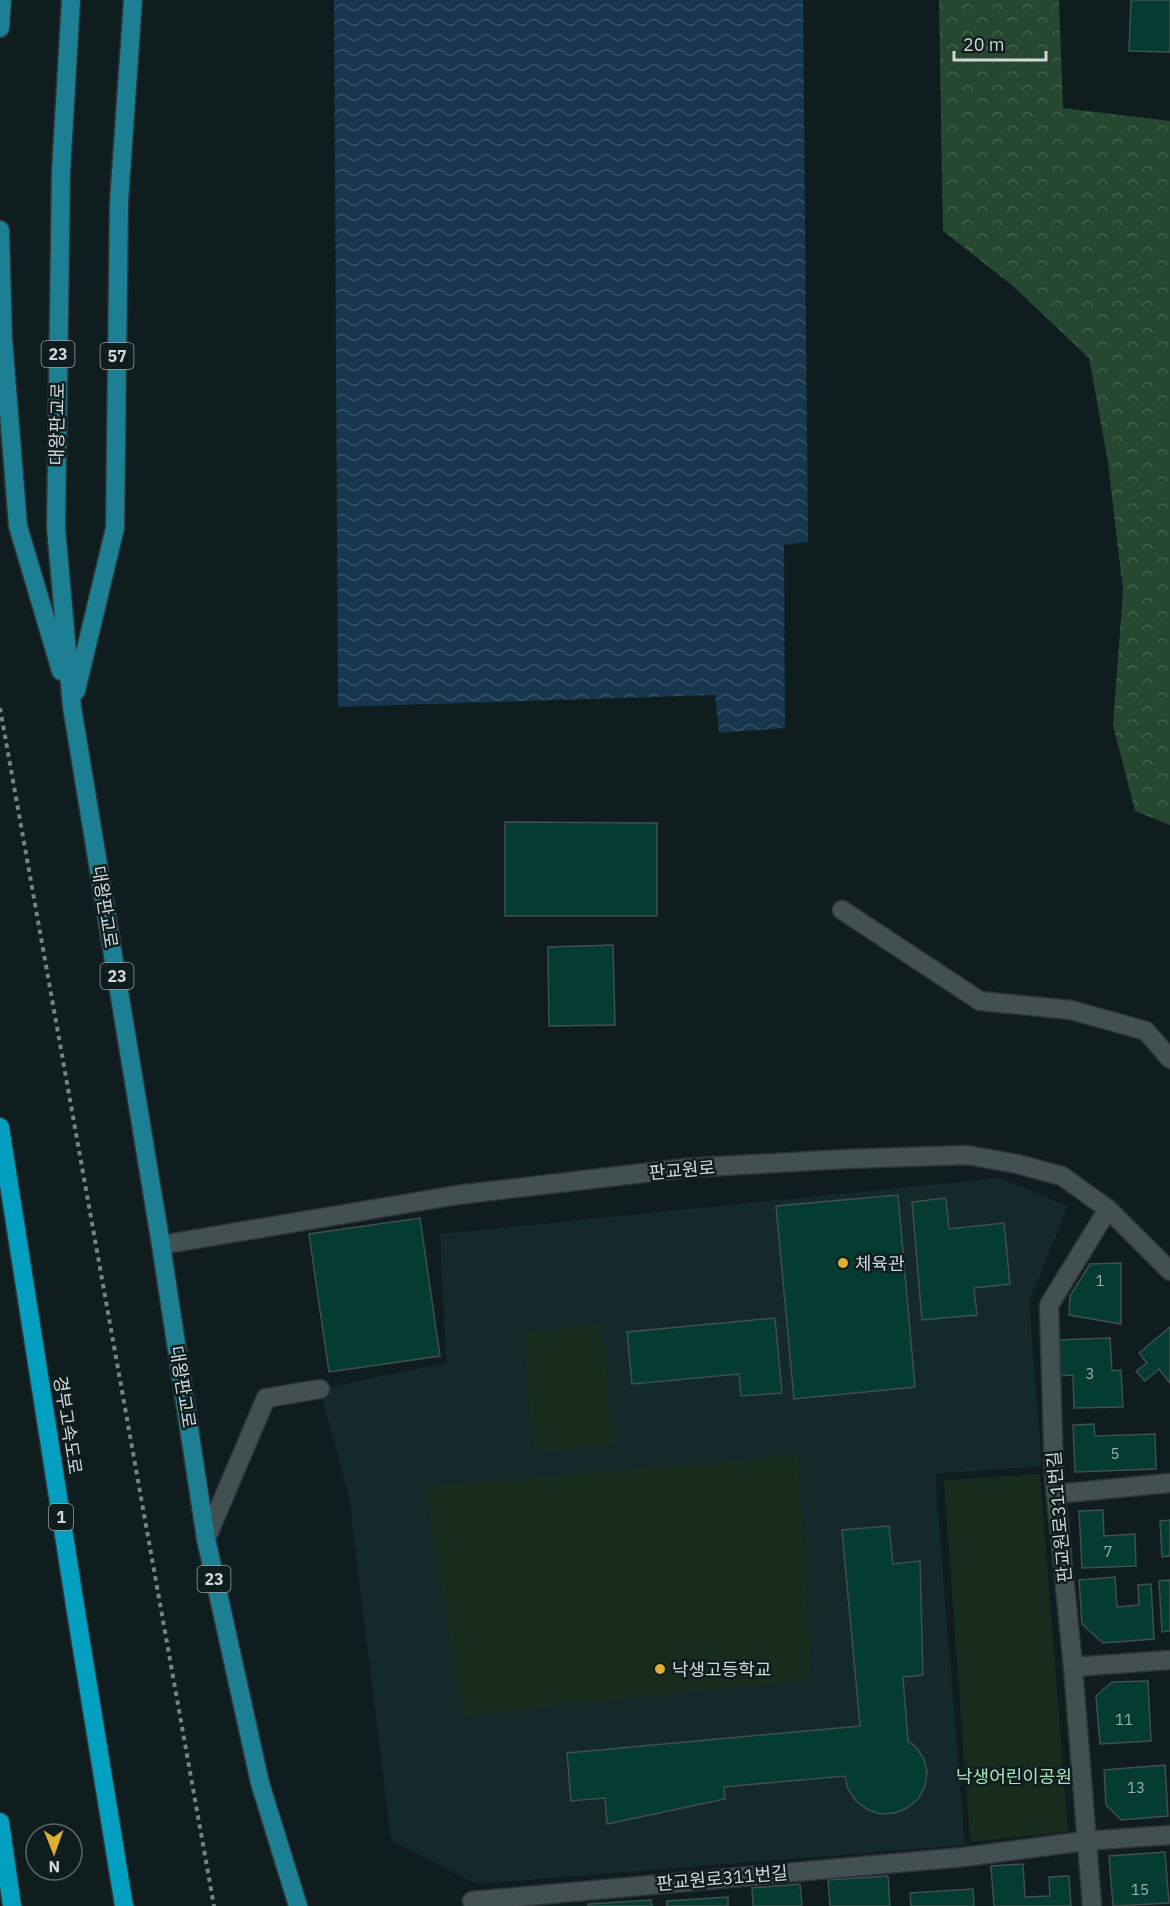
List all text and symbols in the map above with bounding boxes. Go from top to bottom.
scale bar [954,24,1046,62]
text: 20 m [963,33,1005,56]
road number: 23 [42,341,74,367]
road number: 57 [100,343,134,369]
street label: 대왕판교로 [45,382,69,466]
street label: 대왕판교로 [87,864,123,950]
road number: 23 [100,963,134,989]
street label: 판교원로 [648,1156,716,1184]
place label: 체육관 [855,1252,905,1275]
marker: 체육관 [836,1256,850,1270]
house number: 1 [1095,1271,1105,1290]
street label: 대왕판교로 [165,1344,201,1430]
house number: 3 [1085,1364,1095,1383]
street label: 경부고속도로 [49,1374,87,1476]
house number: 5 [1110,1444,1120,1463]
street label: 판교원로311번길 [1042,1450,1076,1584]
road number: 1 [49,1504,73,1530]
house number: 7 [1103,1542,1113,1561]
road number: 23 [198,1566,230,1592]
place label: 낙생고등학교 [672,1658,771,1681]
marker: 낙생고등학교 [653,1662,667,1676]
house number: 11 [1115,1710,1133,1729]
park label: 낙생어린이공원 [956,1765,1072,1788]
house number: 13 [1127,1778,1145,1797]
north arrow [24,1822,84,1882]
text: N [48,1857,60,1877]
street label: 판교원로311번길 [655,1861,789,1895]
house number: 15 [1131,1880,1149,1899]

